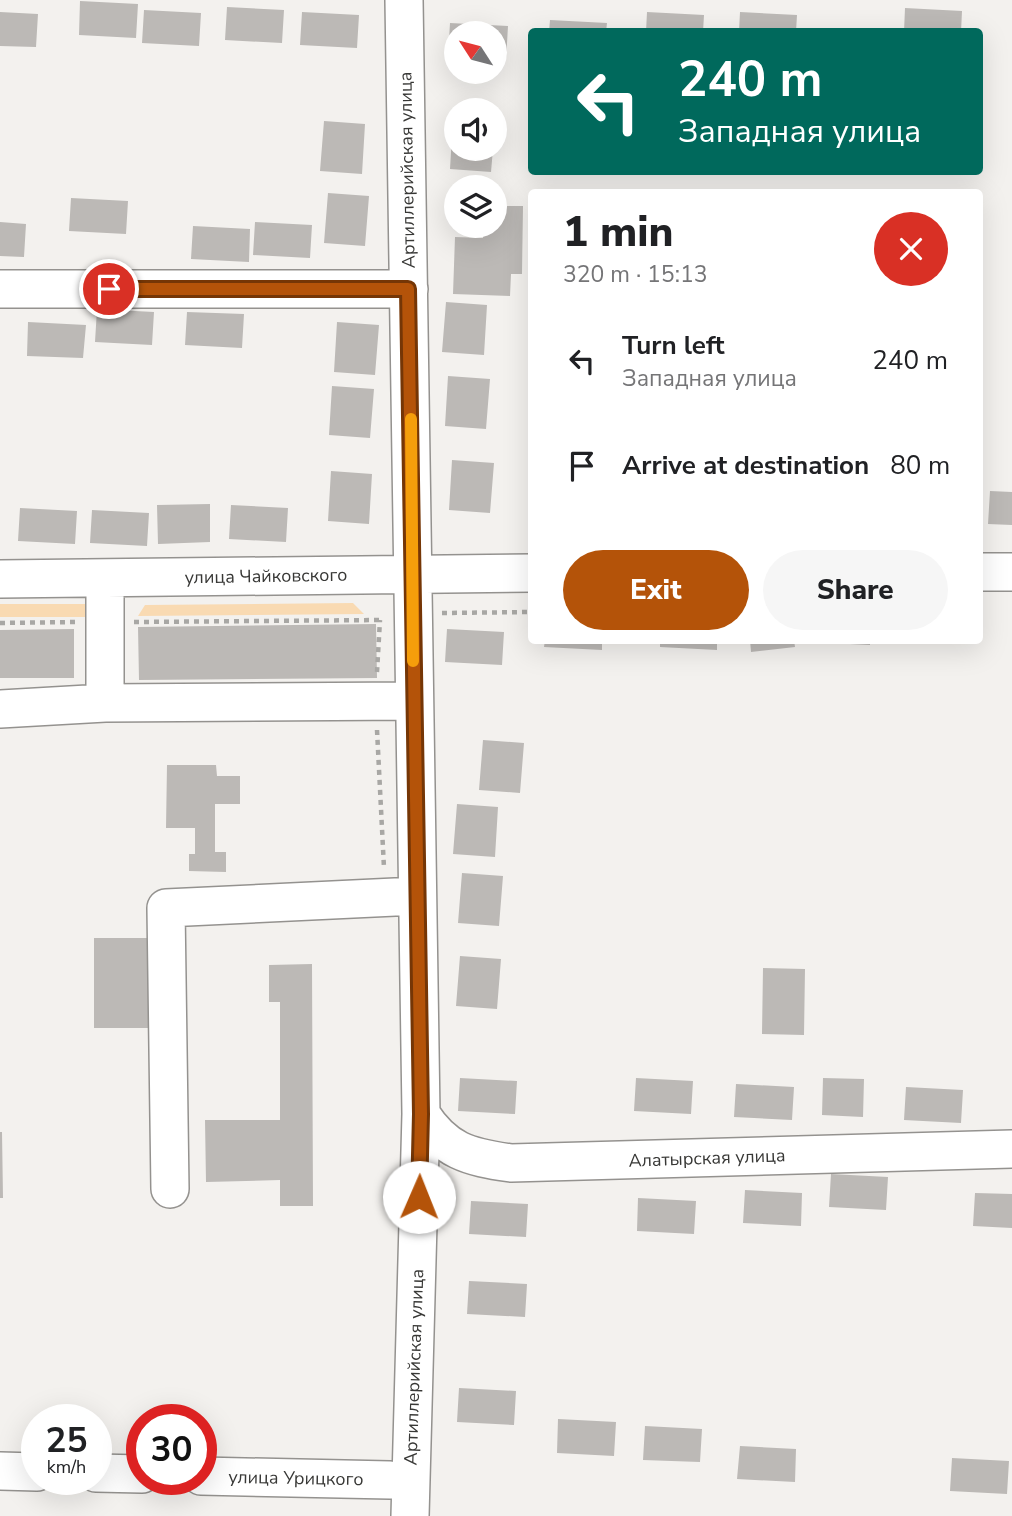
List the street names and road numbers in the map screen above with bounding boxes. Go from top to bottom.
street label: Артиллерийская улица [393,71,421,269]
street label: улица Чайковского [184,563,348,589]
street label: Алатырская улица [628,1143,786,1173]
street label: Артиллерийская улица [399,1268,429,1466]
street label: улица Урицкого [228,1465,364,1491]

